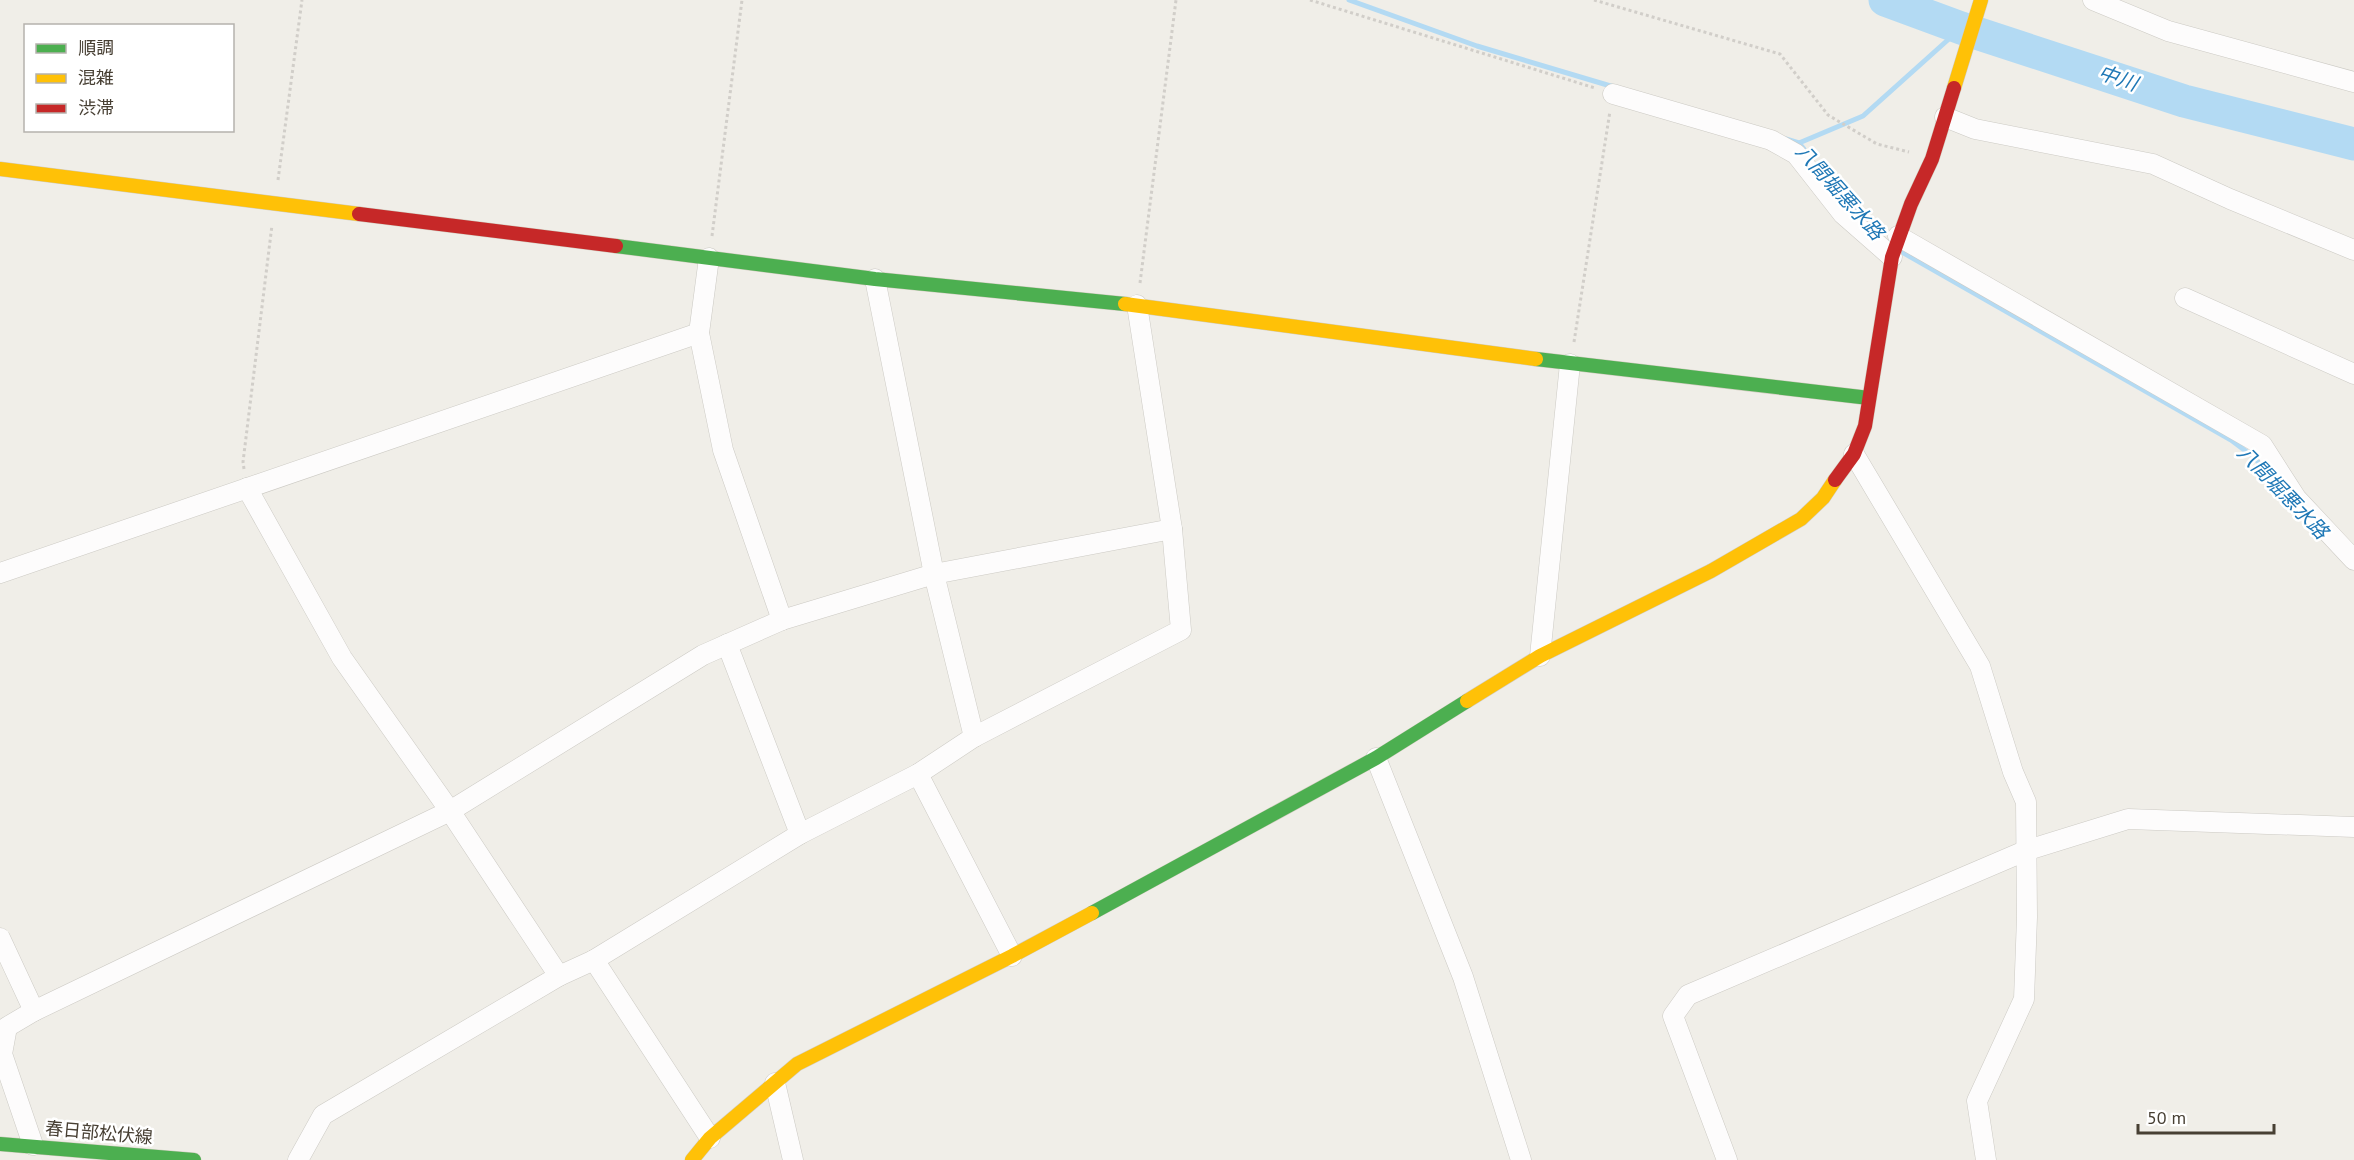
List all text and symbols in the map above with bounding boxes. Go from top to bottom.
legend [24,24,234,132]
text: 順調 [78,36,114,59]
water label: 中川 [2095,59,2143,97]
text: 混雑 [78,66,114,89]
text: 渋滞 [78,96,114,119]
water label: 八間堀悪水路 [1790,139,1891,247]
water label: 八間堀悪水路 [2232,440,2335,546]
scale bar [2138,1097,2274,1135]
text: 50 m [2147,1106,2186,1129]
street label: 春日部松伏線 [44,1116,154,1149]

